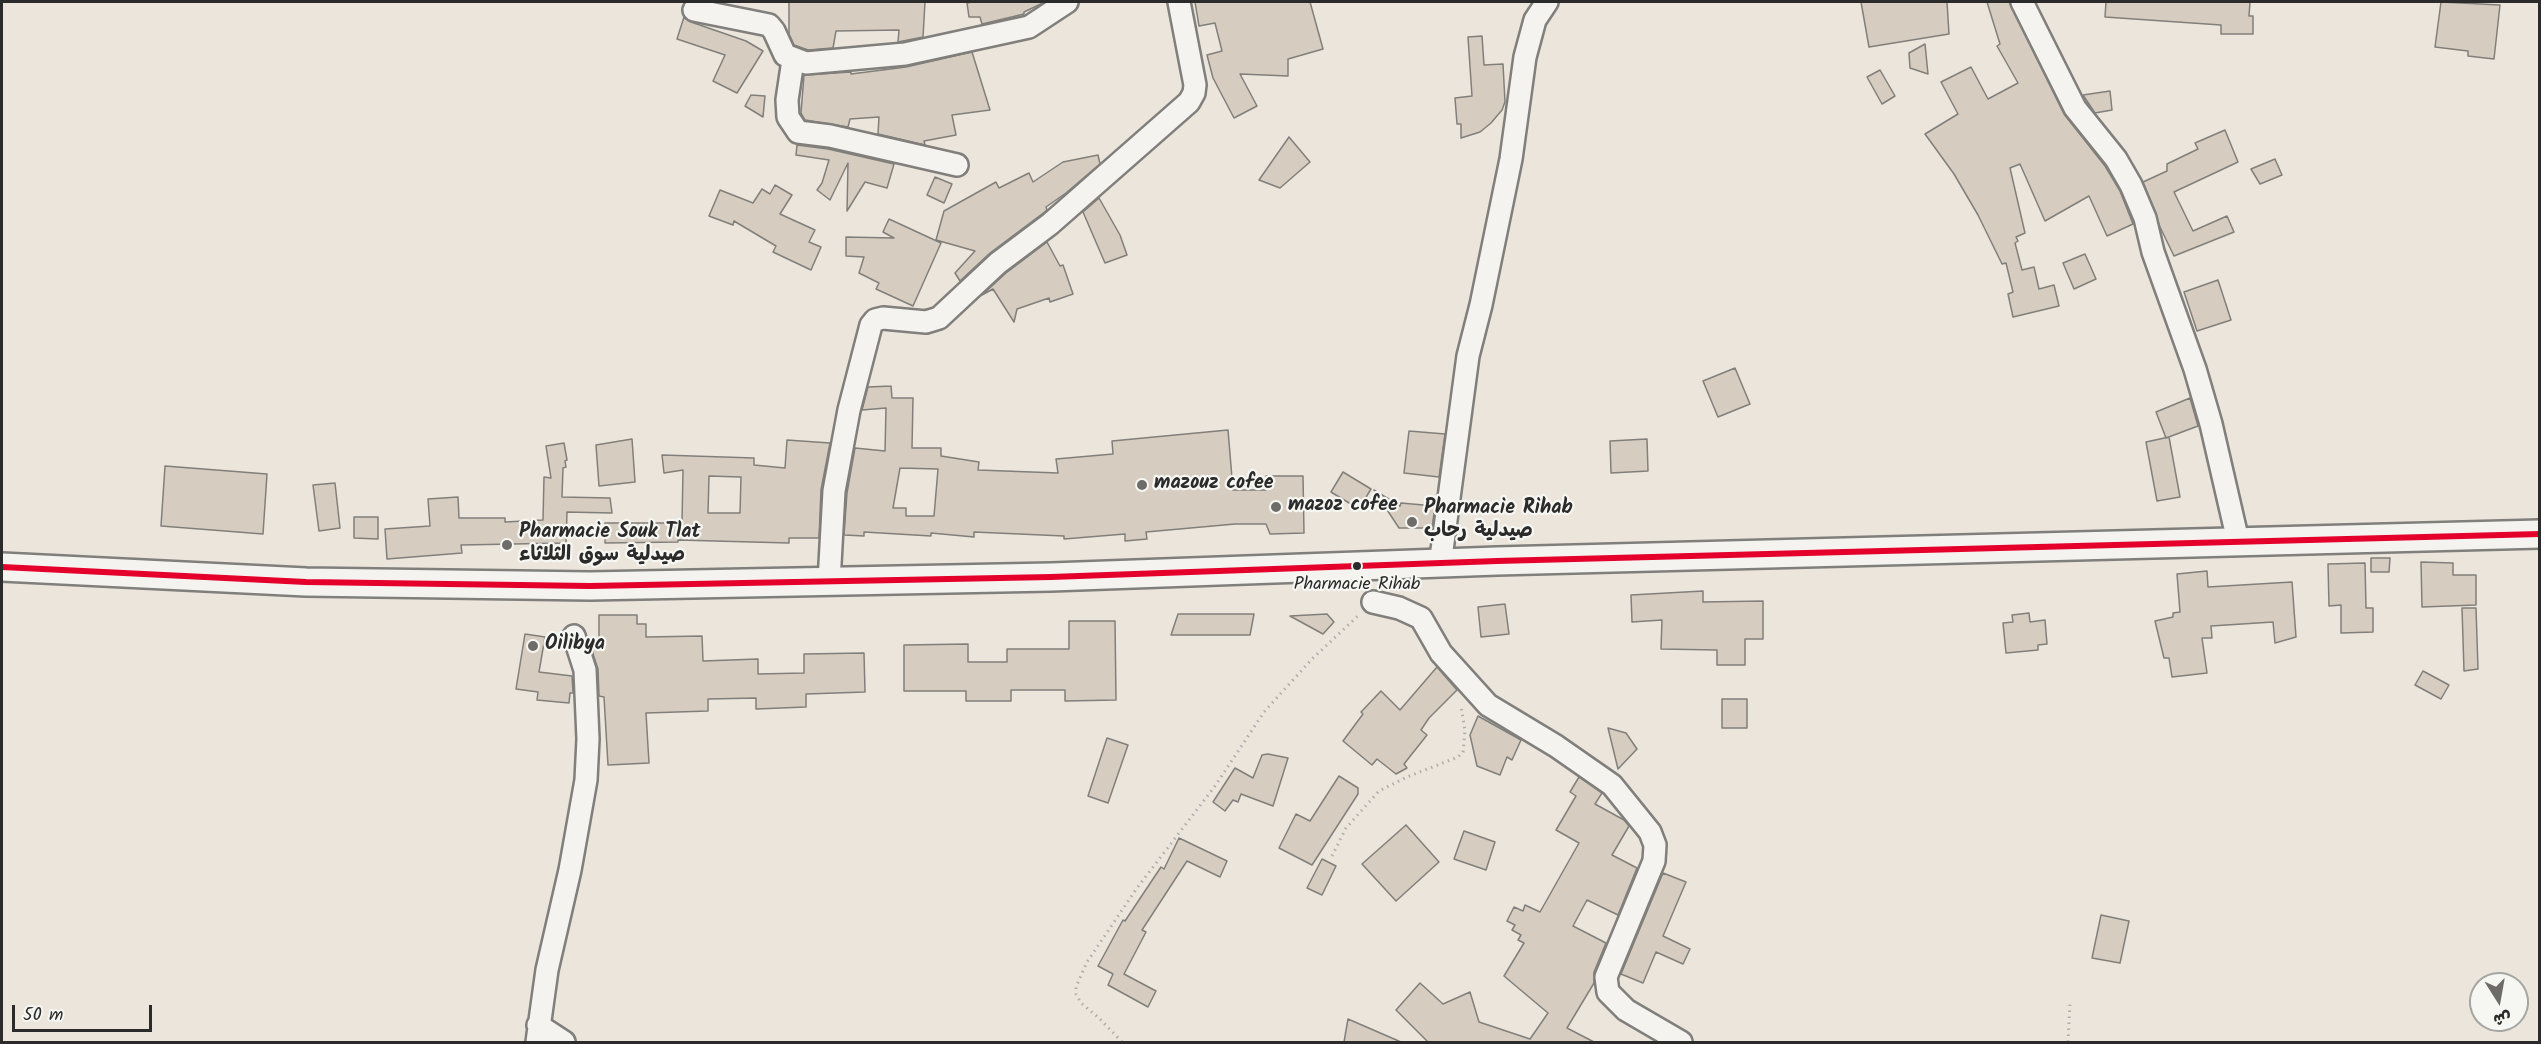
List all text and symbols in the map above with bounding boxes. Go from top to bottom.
place label: mazouz cofee [1154,473,1273,497]
marker: mazouz cofee [1135,478,1149,492]
place label: mazoz cofee [1288,495,1398,519]
place label: Pharmacie Rihab صيدلية رحاب [1424,498,1573,545]
marker: mazoz cofee [1269,500,1283,514]
marker: Pharmacie Rihab صيدلية رحاب [1405,515,1419,529]
place label: Pharmacie Souk Tlat صيدلية سوق الثلاثاء [519,522,701,569]
marker: Pharmacie Souk Tlat صيدلية سوق الثلاثاء [500,538,514,552]
marker: Pharmacie Rihab [1351,560,1363,572]
place label: Pharmacie Rihab [1294,575,1420,597]
place label: Oilibya [545,634,605,658]
marker: Oilibya [526,639,540,653]
north arrow [2469,972,2529,1032]
scale bar [15,993,154,1031]
text: 50 m [23,1001,63,1030]
text: ش [2491,1004,2513,1032]

